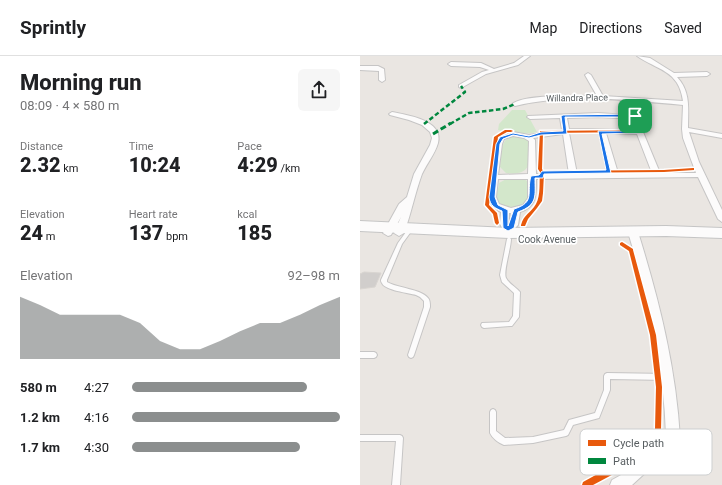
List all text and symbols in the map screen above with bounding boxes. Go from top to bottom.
text: Sprintly [20,16,86,39]
text: Map [530,20,557,36]
text: Directions [579,20,642,36]
text: Saved [664,20,702,36]
button: share [298,69,340,111]
text: Morning run [20,70,142,95]
street label: Willandra Place [546,92,608,104]
text: 08:09 · 4 × 580 m [20,98,119,113]
pin [618,99,652,133]
icon: arrive [624,105,646,127]
text: Distance [20,140,63,153]
text: Time [129,140,153,153]
text: Pace [237,140,262,153]
text: 2.32 [20,153,61,177]
text: 10:24 [129,153,181,177]
text: 4:29 [237,153,278,177]
text: km [61,162,78,175]
text: /km [278,162,300,175]
text: Elevation [20,208,65,221]
text: Heart rate [129,208,178,221]
text: kcal [237,208,257,221]
text: 24 [20,221,43,245]
text: 137 [129,221,163,245]
text: 185 [237,221,272,245]
text: m [43,230,55,243]
text: bpm [163,230,188,243]
street label: Cook Avenue [518,234,576,245]
text: Elevation [20,268,73,283]
text: 92–98 m [288,268,340,283]
text: 580 m [20,380,57,395]
text: 4:27 [84,380,109,395]
text: 1.2 km [20,410,60,425]
text: 4:16 [84,410,109,425]
legend [580,429,712,475]
text: Cycle path [613,437,664,450]
text: 1.7 km [20,440,60,455]
text: 4:30 [84,440,109,455]
text: Path [613,455,636,468]

